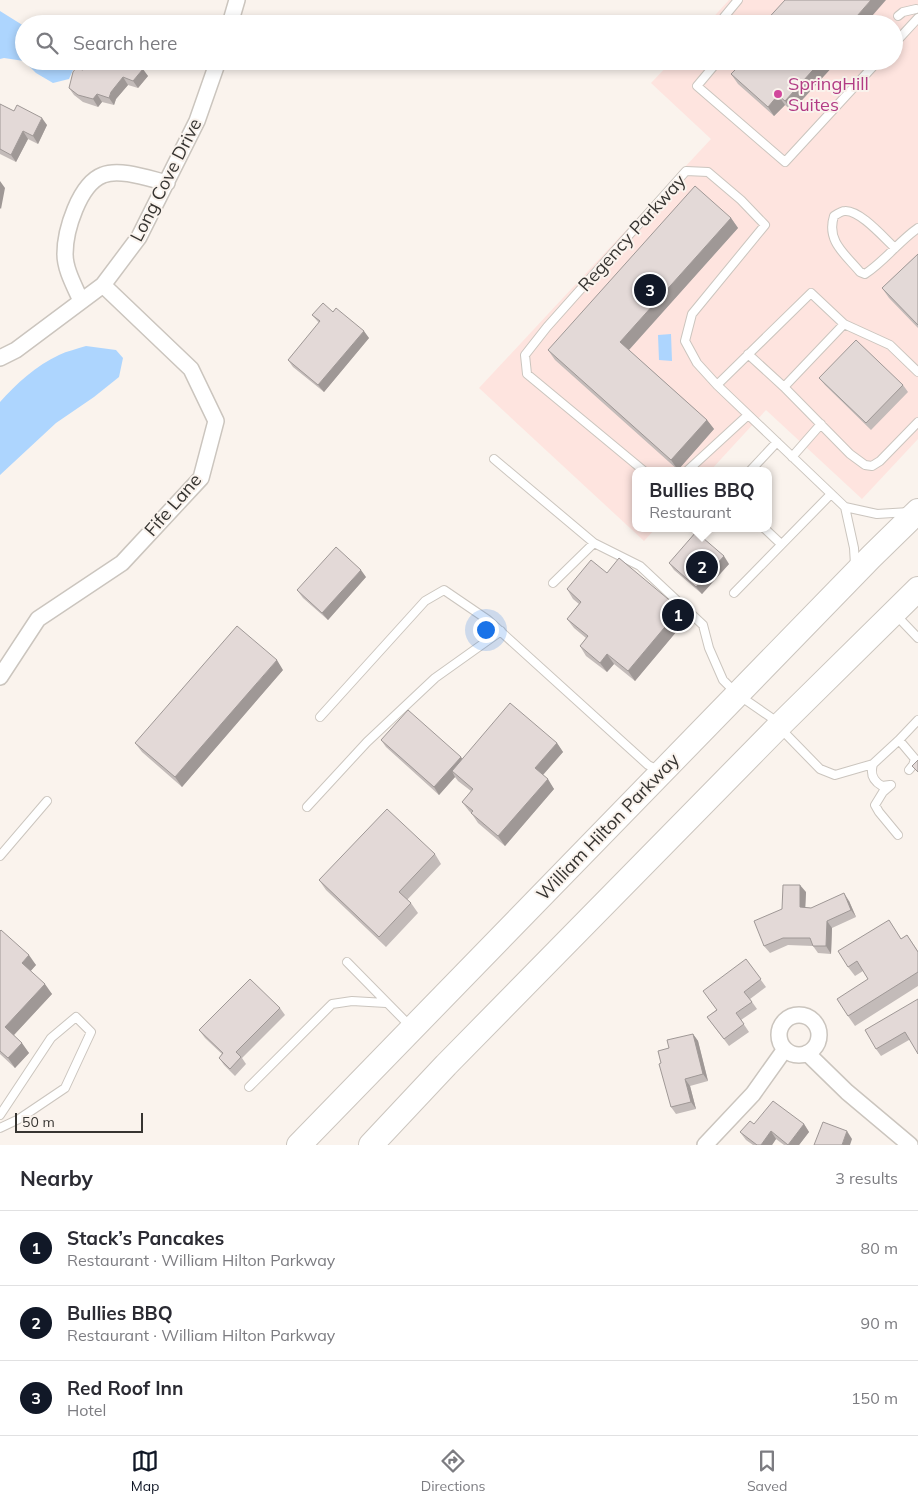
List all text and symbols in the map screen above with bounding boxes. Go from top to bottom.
search box [15,15,903,70]
icon: search [33,29,61,57]
text: Search here [73,31,177,55]
place label: SpringHill Suites [788,72,869,116]
marker: SpringHill Suites [772,88,784,100]
street label: Long Cove Drive [125,114,207,245]
street label: Regency Parkway [573,169,691,296]
pin: 3 [634,271,666,309]
popup [632,467,772,532]
street label: Fife Lane [139,469,206,541]
text: Bullies BBQ [649,478,755,502]
text: Restaurant [649,502,731,522]
pin: 2 [686,548,718,586]
pin: 1 [662,596,694,634]
your location [473,617,499,643]
street label: William Hilton Parkway [531,748,684,905]
scale bar [15,1110,142,1133]
text: 50 m [22,1113,55,1131]
text: Nearby [20,1165,93,1191]
text: 3 results [835,1168,898,1188]
text: Stack’s Pancakes [67,1226,224,1250]
text: 1 [31,1238,41,1258]
text: 80 m [861,1238,898,1258]
text: Restaurant · William Hilton Parkway [67,1250,335,1270]
text: Bullies BBQ [67,1301,173,1325]
text: 2 [31,1313,41,1333]
text: 90 m [861,1313,898,1333]
text: Restaurant · William Hilton Parkway [67,1325,335,1345]
text: Red Roof Inn [67,1376,184,1400]
text: 3 [31,1388,41,1408]
text: 150 m [851,1388,898,1408]
text: Hotel [67,1400,106,1420]
tab: Map [131,1447,159,1495]
tab: Directions [421,1447,486,1495]
tab: Saved [747,1447,787,1495]

